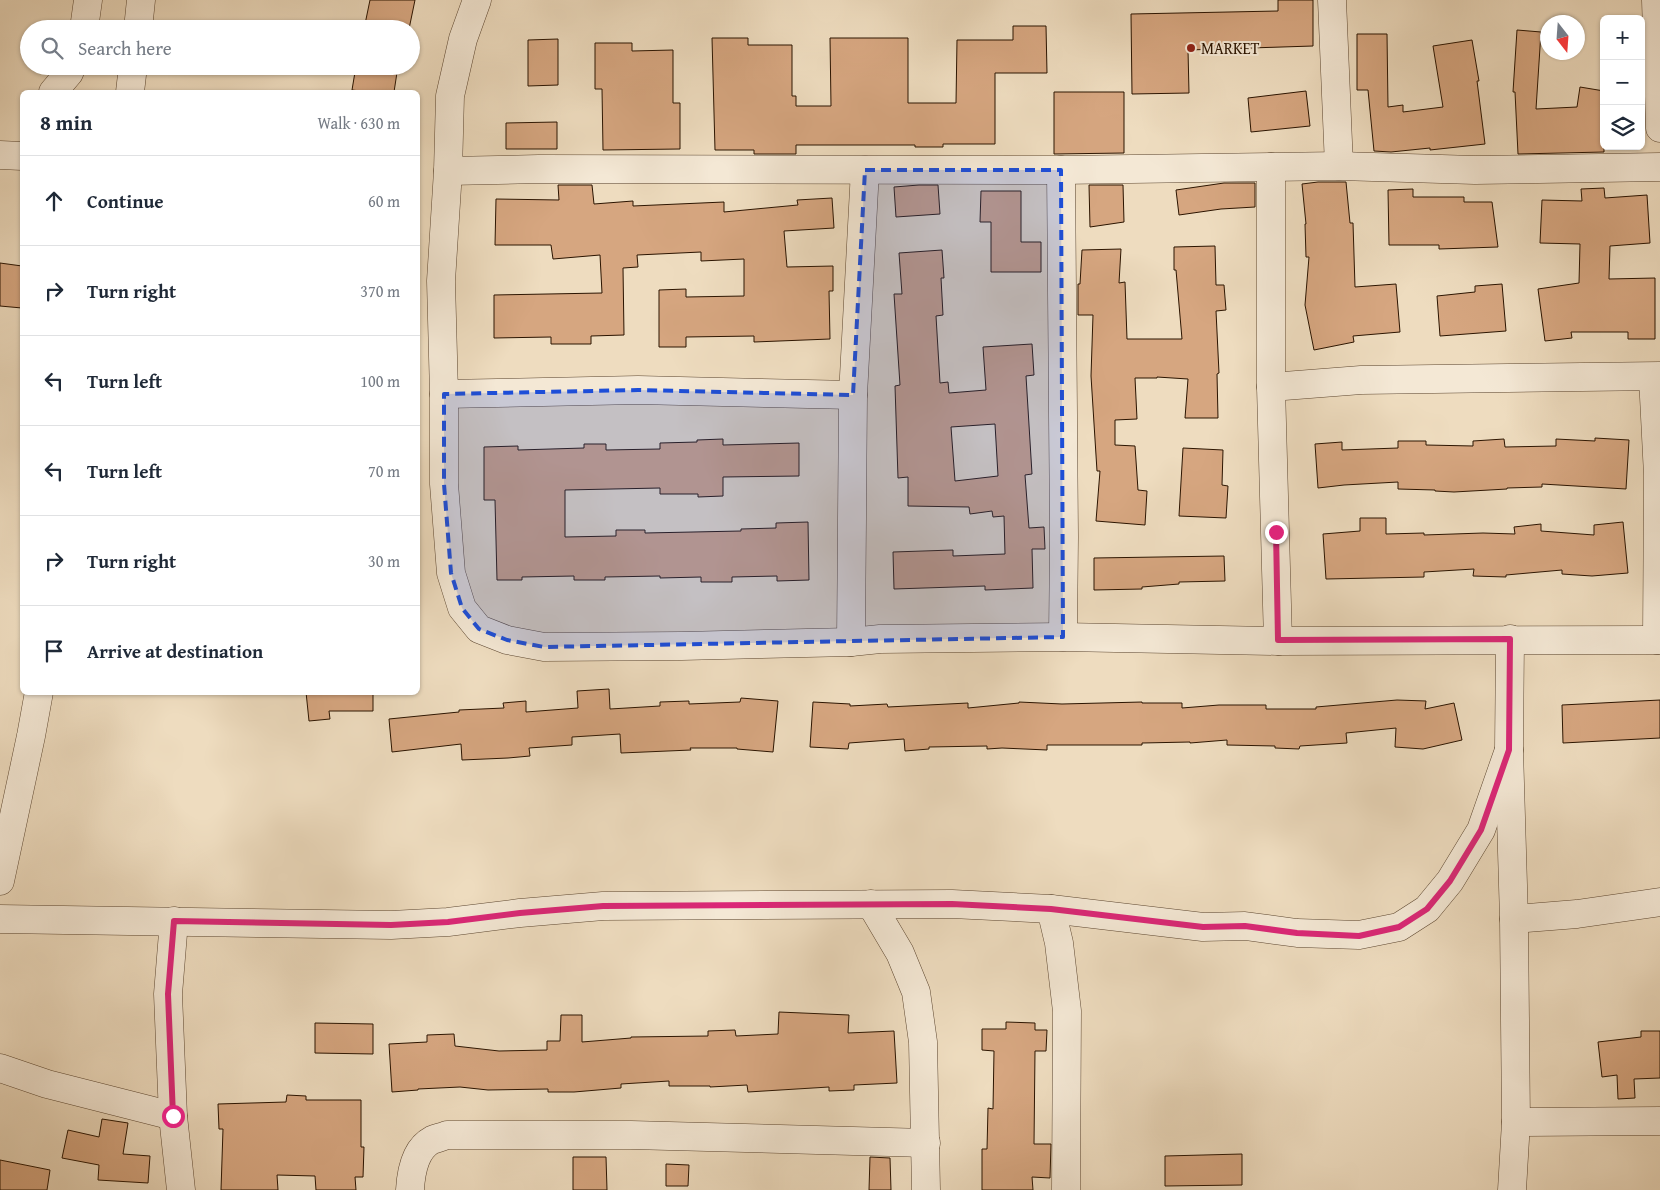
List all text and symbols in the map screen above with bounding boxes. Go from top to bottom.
north arrow [1540,15,1585,60]
map controls [1600,15,1645,150]
button: + [1600,15,1645,60]
search box [20,20,420,75]
icon: search [38,34,66,62]
text: Search here [78,34,172,62]
place label: MARKET [1201,36,1260,60]
marker: MARKET [1185,42,1197,54]
button: − [1600,60,1645,105]
button: layers [1600,105,1645,150]
text: 8 min [40,107,92,138]
text: Walk · 630 m [317,111,400,135]
icon: ahead [40,187,68,215]
text: Continue [87,187,164,215]
text: 60 m [368,189,400,213]
icon: right [40,277,68,305]
text: Turn right [87,277,176,305]
text: 370 m [360,279,400,303]
icon: left [40,367,68,395]
text: Turn left [87,367,162,395]
text: 100 m [360,369,400,393]
icon: left [40,457,68,485]
text: Turn left [87,457,162,485]
text: 70 m [368,459,400,483]
route end [1265,521,1288,544]
icon: right [40,547,68,575]
text: Turn right [87,547,176,575]
text: 30 m [368,549,400,573]
icon: arrive [40,637,68,665]
text: Arrive at destination [87,637,263,665]
route start [162,1105,185,1128]

